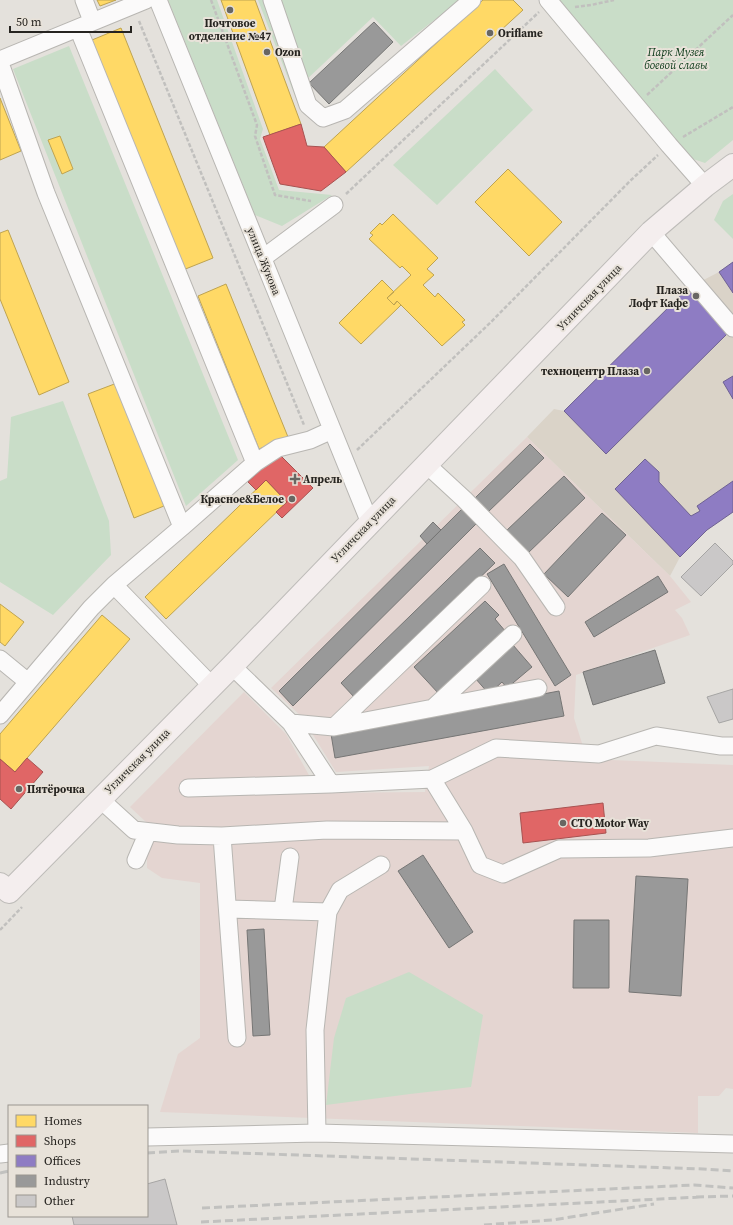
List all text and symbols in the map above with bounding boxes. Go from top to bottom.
marker: Почтовое отделение №47 [225,5,235,15]
scale bar [10,8,131,34]
text: 50 m [16,14,42,30]
place label: Почтовое отделение №47 [189,16,271,44]
place label: Oriflame [498,26,543,41]
marker: Oriflame [485,28,495,38]
place label: Ozon [275,45,301,60]
park label: Парк Музея боевой славы [644,45,708,73]
marker: Ozon [262,47,272,57]
street label: улица Жукова [243,225,284,298]
street label: Угличская улица [554,261,625,334]
place label: Плаза Лофт Кафе [629,283,688,311]
marker: Плаза Лофт Кафе [691,291,701,301]
place label: техноцентр Плаза [541,364,639,379]
marker: техноцентр Плаза [642,366,652,376]
place label: Апрель [303,472,342,487]
marker: Апрель [290,474,300,484]
place label: Красное&Белое [200,492,284,507]
street label: Угличская улица [328,493,399,566]
marker: Красное&Белое [287,494,297,504]
street label: Угличская улица [101,725,174,797]
place label: Пятёрочка [27,782,85,797]
marker: Пятёрочка [14,784,24,794]
place label: СТО Motor Way [571,816,649,831]
marker: СТО Motor Way [558,818,568,828]
legend [8,1105,148,1217]
text: Homes [44,1113,82,1129]
text: Shops [44,1133,76,1149]
text: Offices [44,1153,81,1169]
text: Industry [44,1173,91,1189]
text: Other [44,1193,75,1209]

